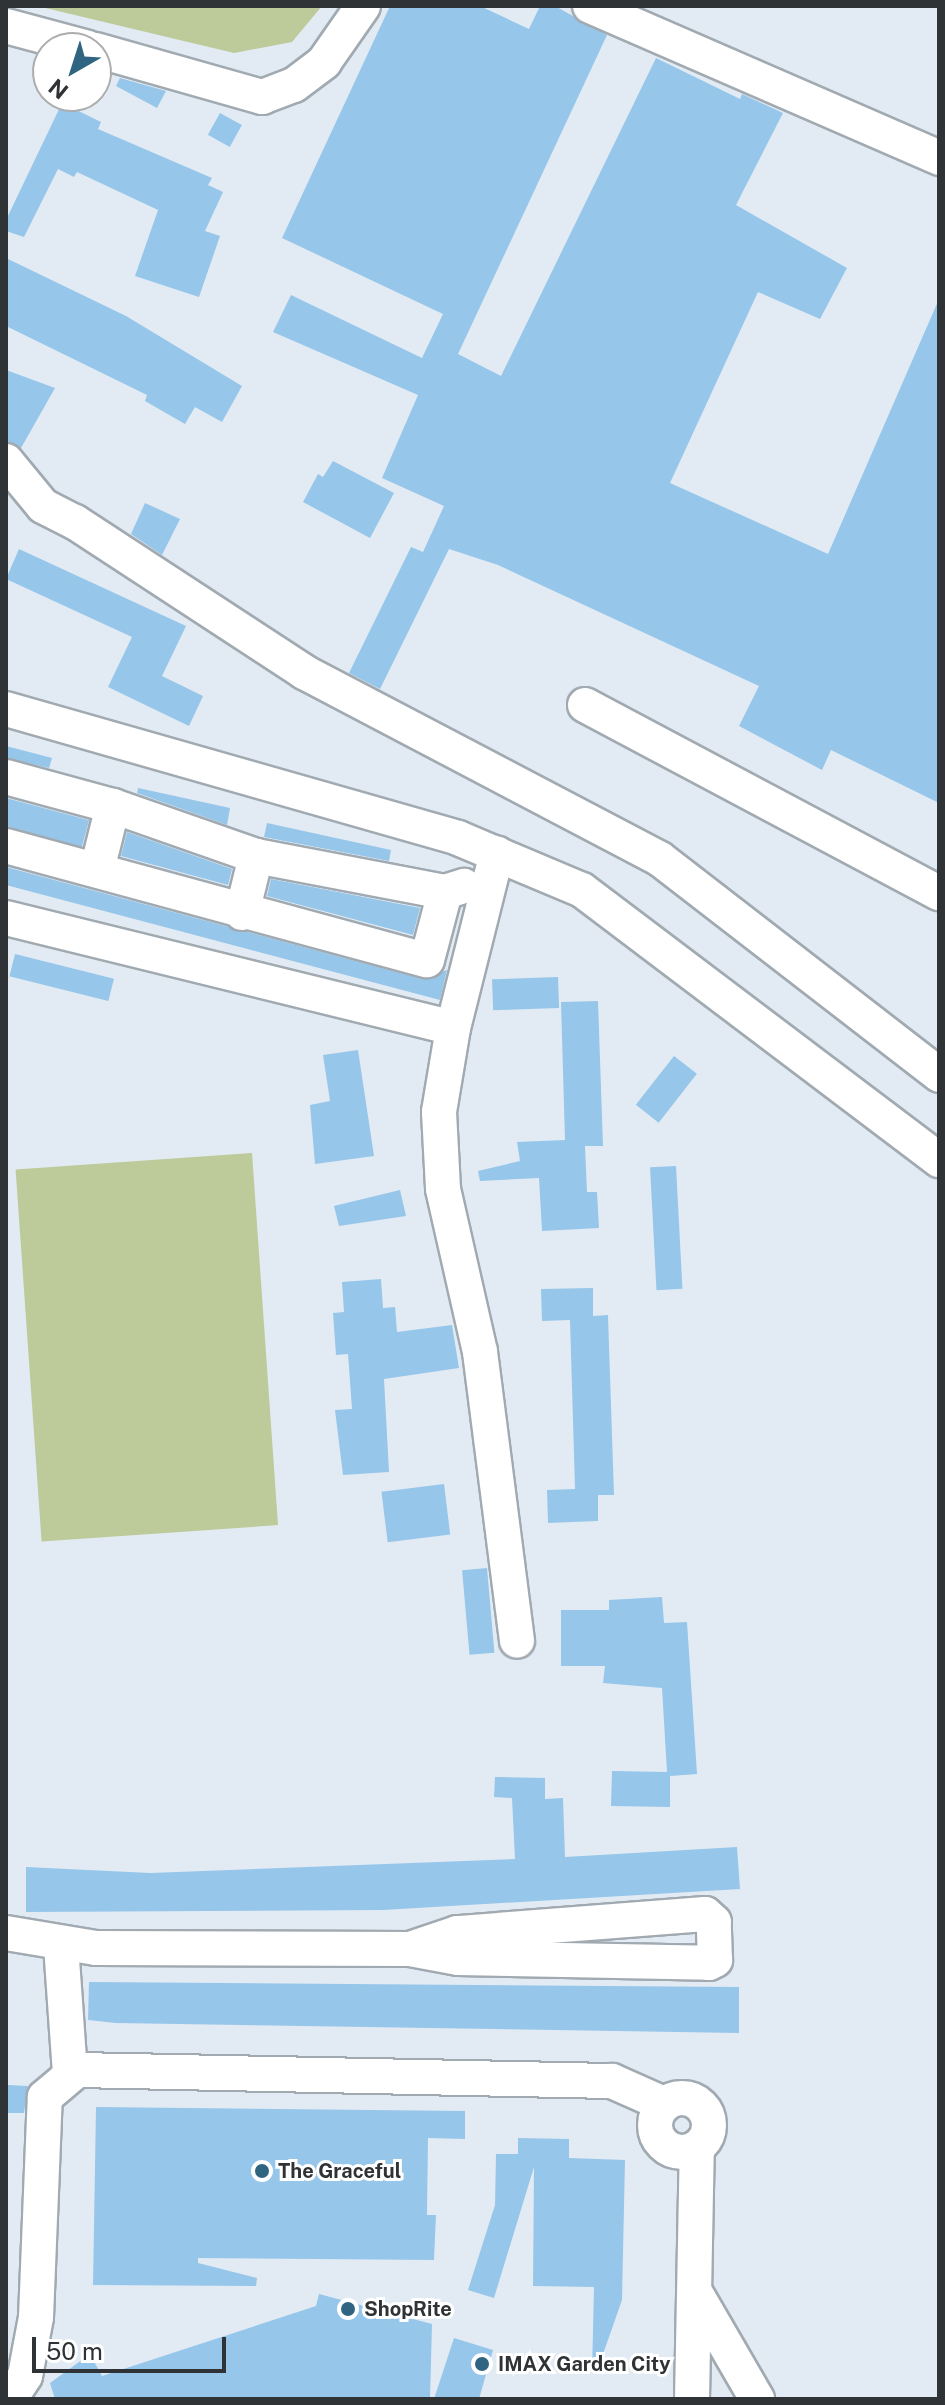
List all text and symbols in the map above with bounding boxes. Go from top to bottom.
north arrow [32,32,112,112]
text: N [43,74,73,105]
place label: The Graceful [278,2159,401,2183]
marker: The Graceful [253,2162,271,2180]
place label: ShopRite [364,2297,452,2321]
marker: ShopRite [339,2300,357,2318]
scale bar [36,2321,230,2371]
text: 50 m [46,2337,103,2365]
place label: IMAX Garden City [498,2352,670,2376]
marker: IMAX Garden City [473,2355,491,2373]

